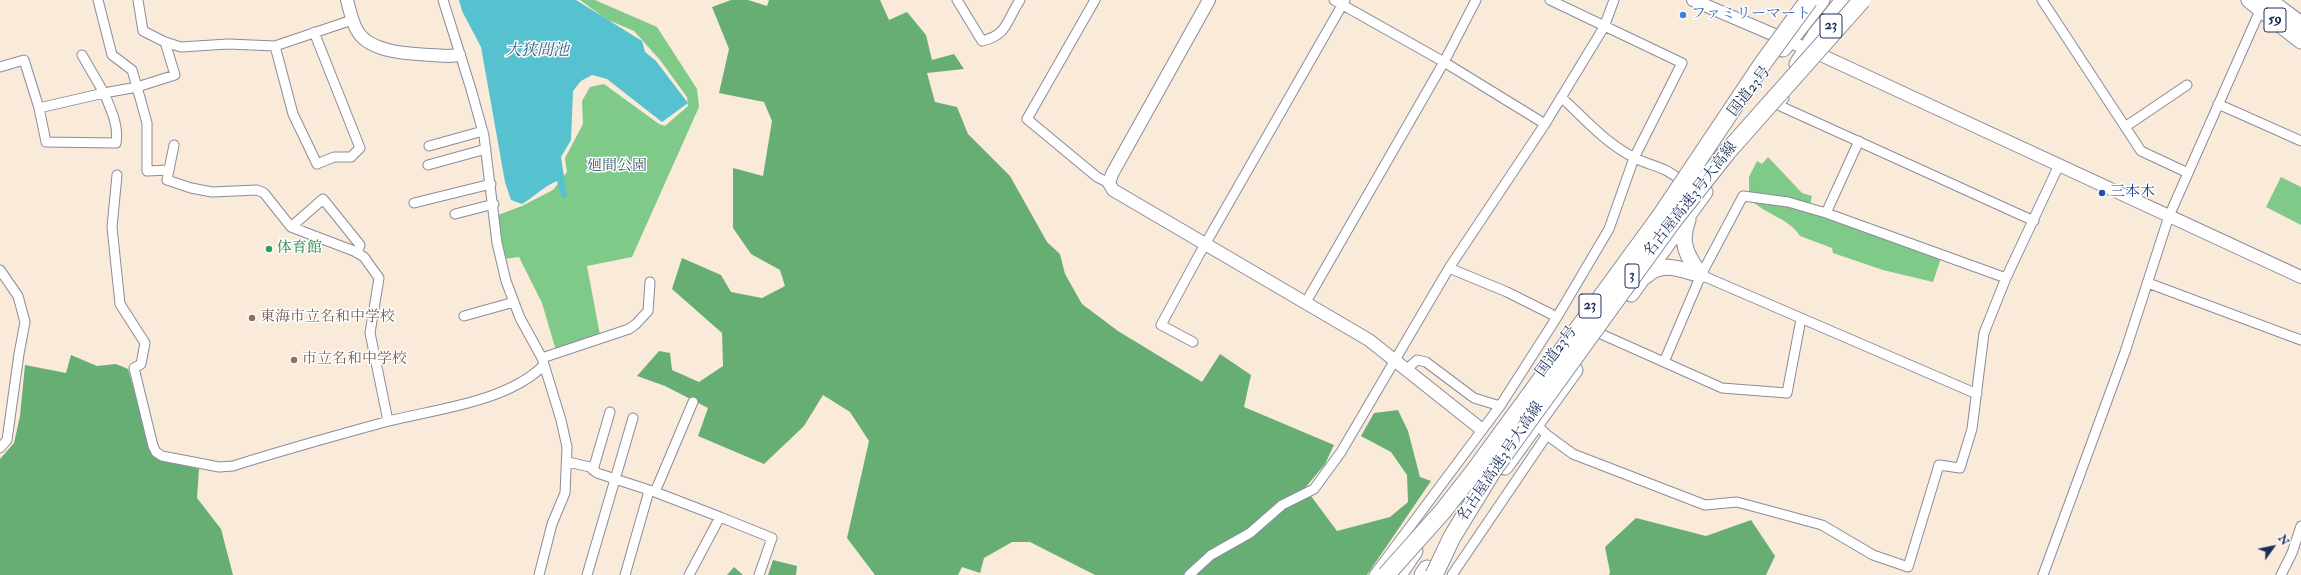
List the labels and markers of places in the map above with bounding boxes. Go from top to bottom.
place label: ファミリーマート [1691,6,1811,24]
marker: ファミリーマート [1678,10,1688,20]
place label: 三本木 [2110,184,2155,202]
marker: 三本木 [2097,188,2107,198]
place label: 体育館 [277,240,322,258]
marker: 体育館 [264,244,274,254]
place label: 東海市立名和中学校 [260,309,395,327]
marker: 東海市立名和中学校 [247,313,257,323]
place label: 市立名和中学校 [302,351,407,369]
marker: 市立名和中学校 [289,355,299,365]

